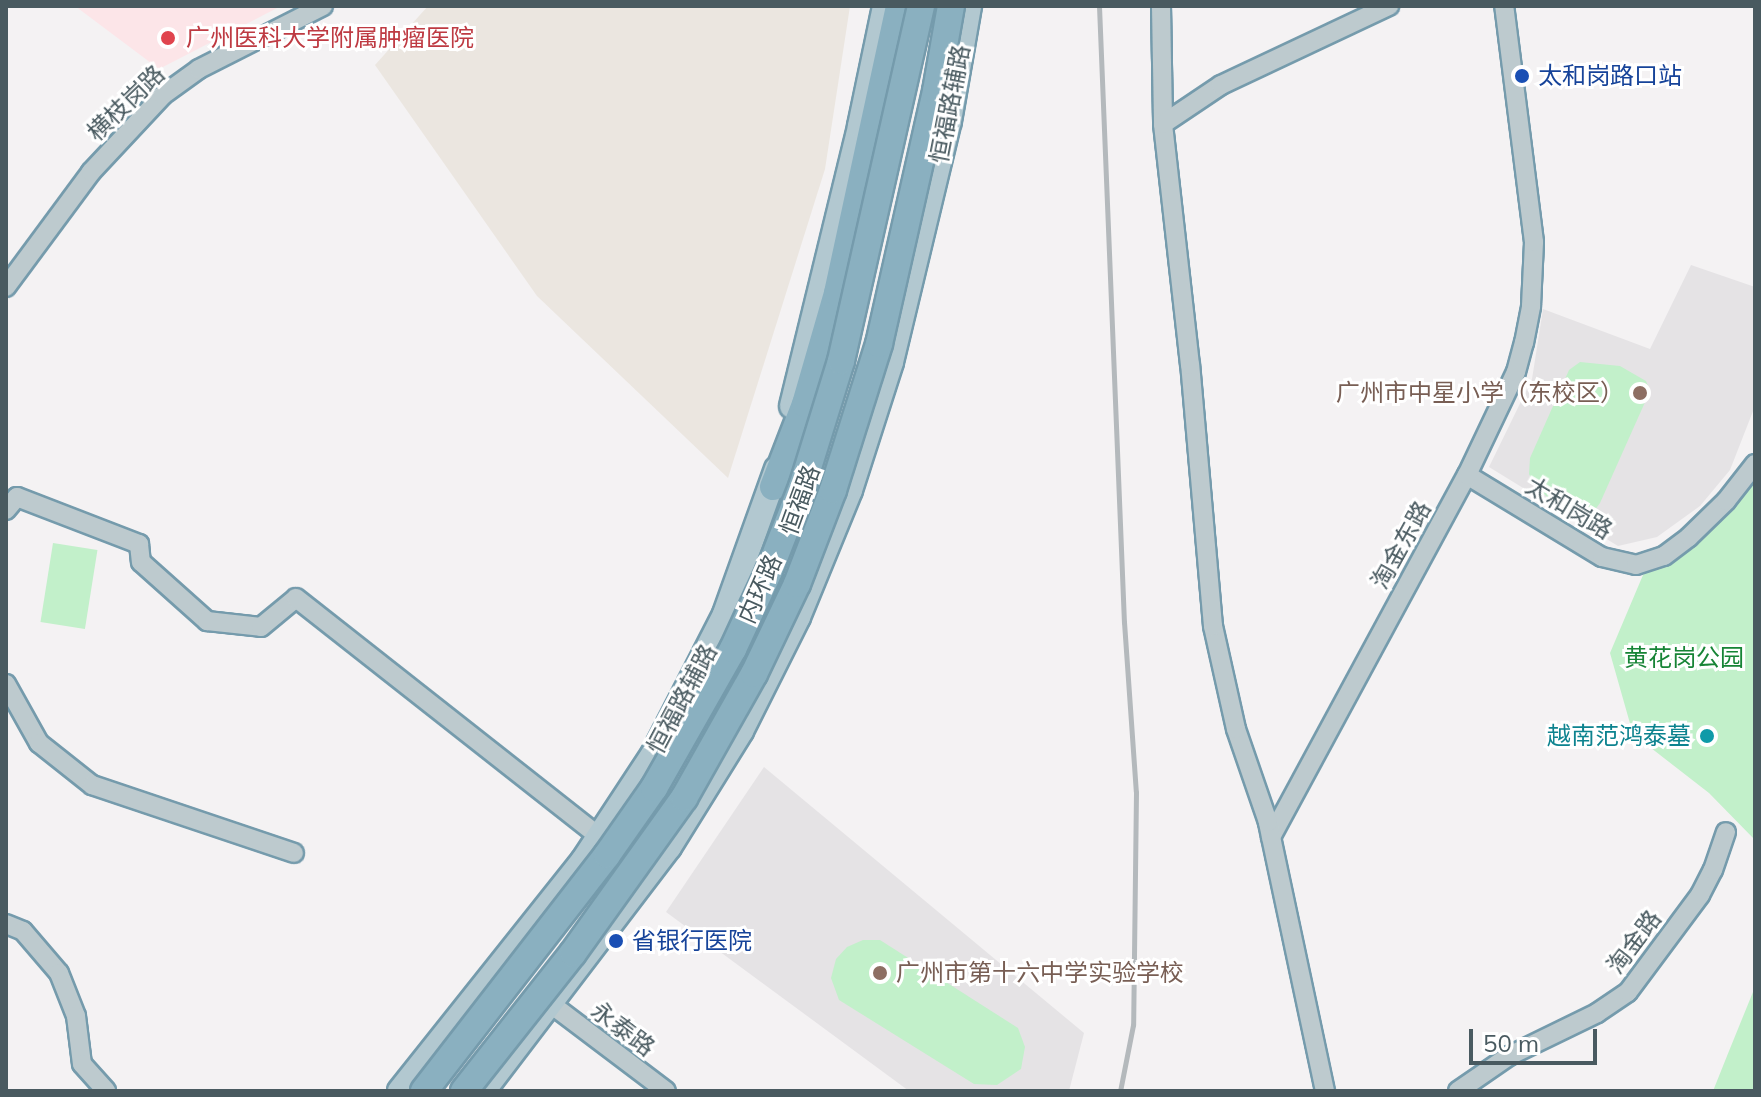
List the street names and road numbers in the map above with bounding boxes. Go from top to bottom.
street label: 恒福路辅路 [924,42,976,166]
street label: 横枝岗路 [81,59,171,147]
street label: 恒福路 [774,461,826,539]
street label: 太和岗路 [1520,471,1618,545]
street label: 淘金东路 [1365,496,1437,594]
street label: 内环路 [732,550,788,628]
street label: 恒福路辅路 [641,639,723,759]
street label: 淘金路 [1601,905,1667,979]
street label: 永泰路 [586,996,660,1062]

